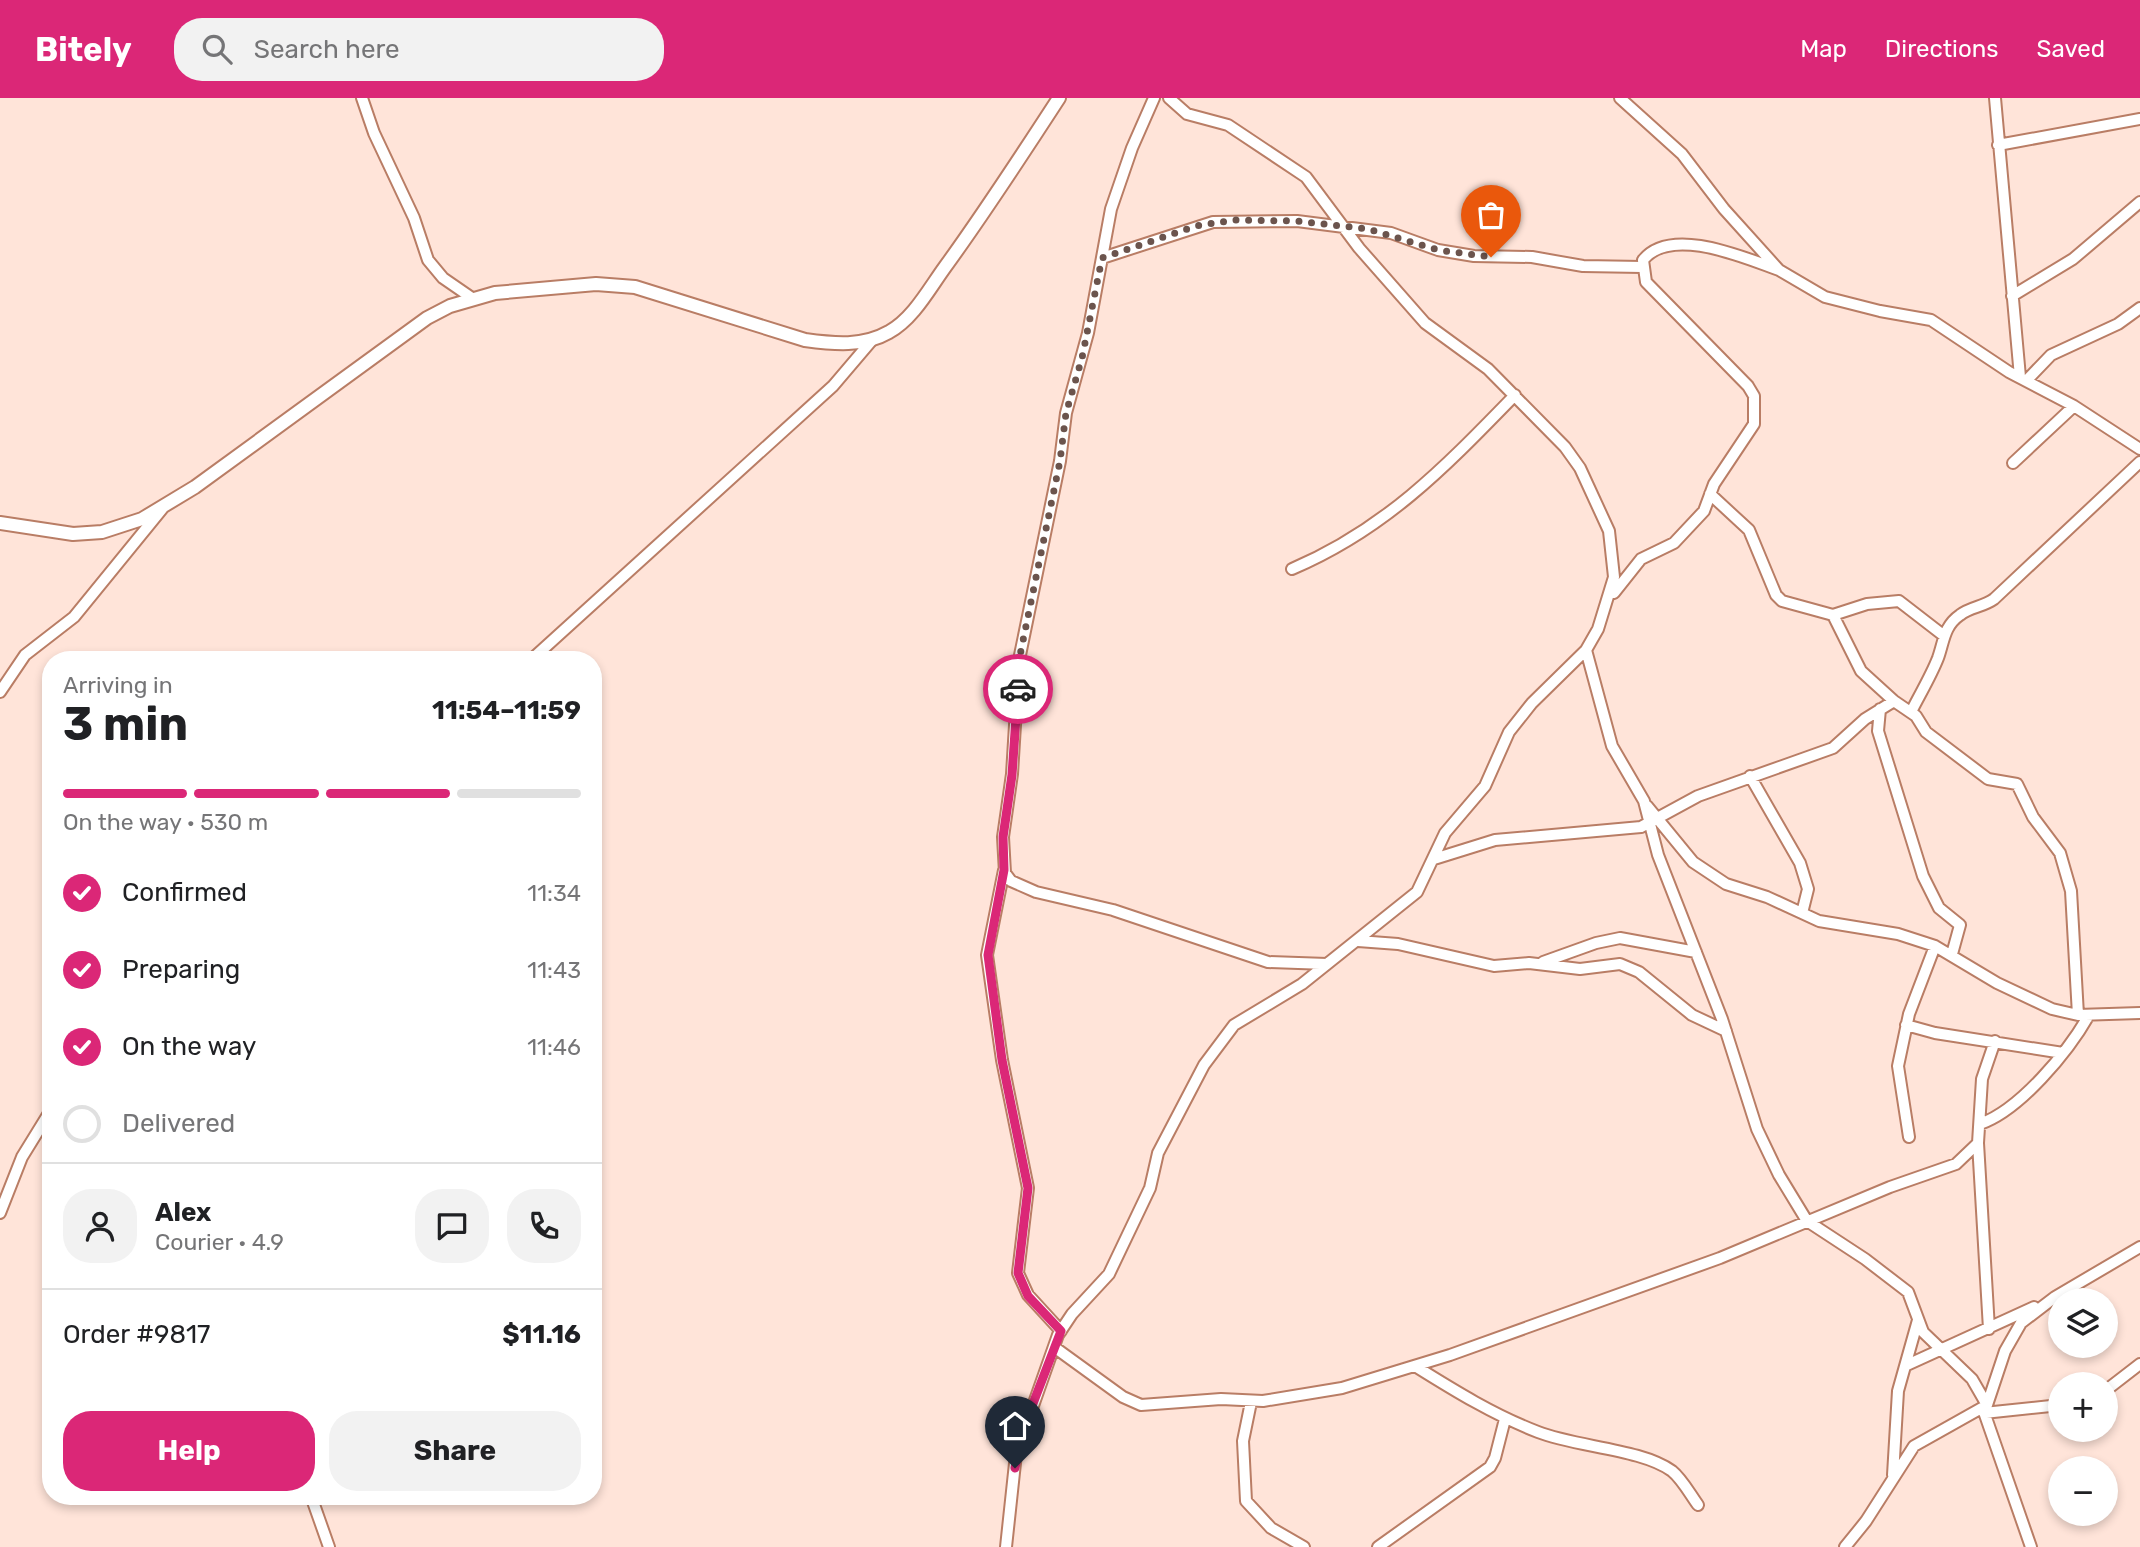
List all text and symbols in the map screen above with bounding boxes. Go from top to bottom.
search box [174,18,664,81]
text: Bitely [35,30,132,69]
icon: search [198,30,236,68]
text: Search here [254,34,400,65]
text: Map [1800,35,1847,63]
text: Directions [1885,35,1998,63]
text: Saved [2036,35,2105,63]
pin [1461,185,1521,257]
icon: bag [1472,196,1510,234]
courier [983,654,1053,724]
icon: car [999,670,1037,708]
text: Arriving in [63,671,173,699]
text: 11:54–11:59 [432,695,581,726]
text: 3 min [63,697,188,752]
text: On the way · 530 m [63,808,268,836]
icon: check [63,874,101,912]
text: Confirmed [122,877,247,908]
text: 11:34 [527,879,581,907]
icon: check [63,951,101,989]
text: Preparing [122,954,240,985]
text: 11:43 [527,956,581,984]
icon: check [63,1028,101,1066]
text: On the way [122,1031,256,1062]
text: 11:46 [527,1033,581,1061]
text: Delivered [122,1108,235,1139]
button: person [63,1189,137,1263]
button: chat [415,1189,489,1263]
button: phone [507,1189,581,1263]
text: Alex [155,1197,211,1228]
text: Courier · 4.9 [155,1228,284,1256]
map controls [2048,1288,2118,1526]
button: layers [2048,1288,2118,1358]
text: Order #9817 [63,1319,210,1350]
text: $11.16 [502,1319,581,1350]
button: + [2048,1372,2118,1442]
pin [985,1396,1045,1468]
icon: home [996,1407,1034,1445]
button: Help [63,1411,315,1491]
button: Share [329,1411,581,1491]
button: − [2048,1456,2118,1526]

